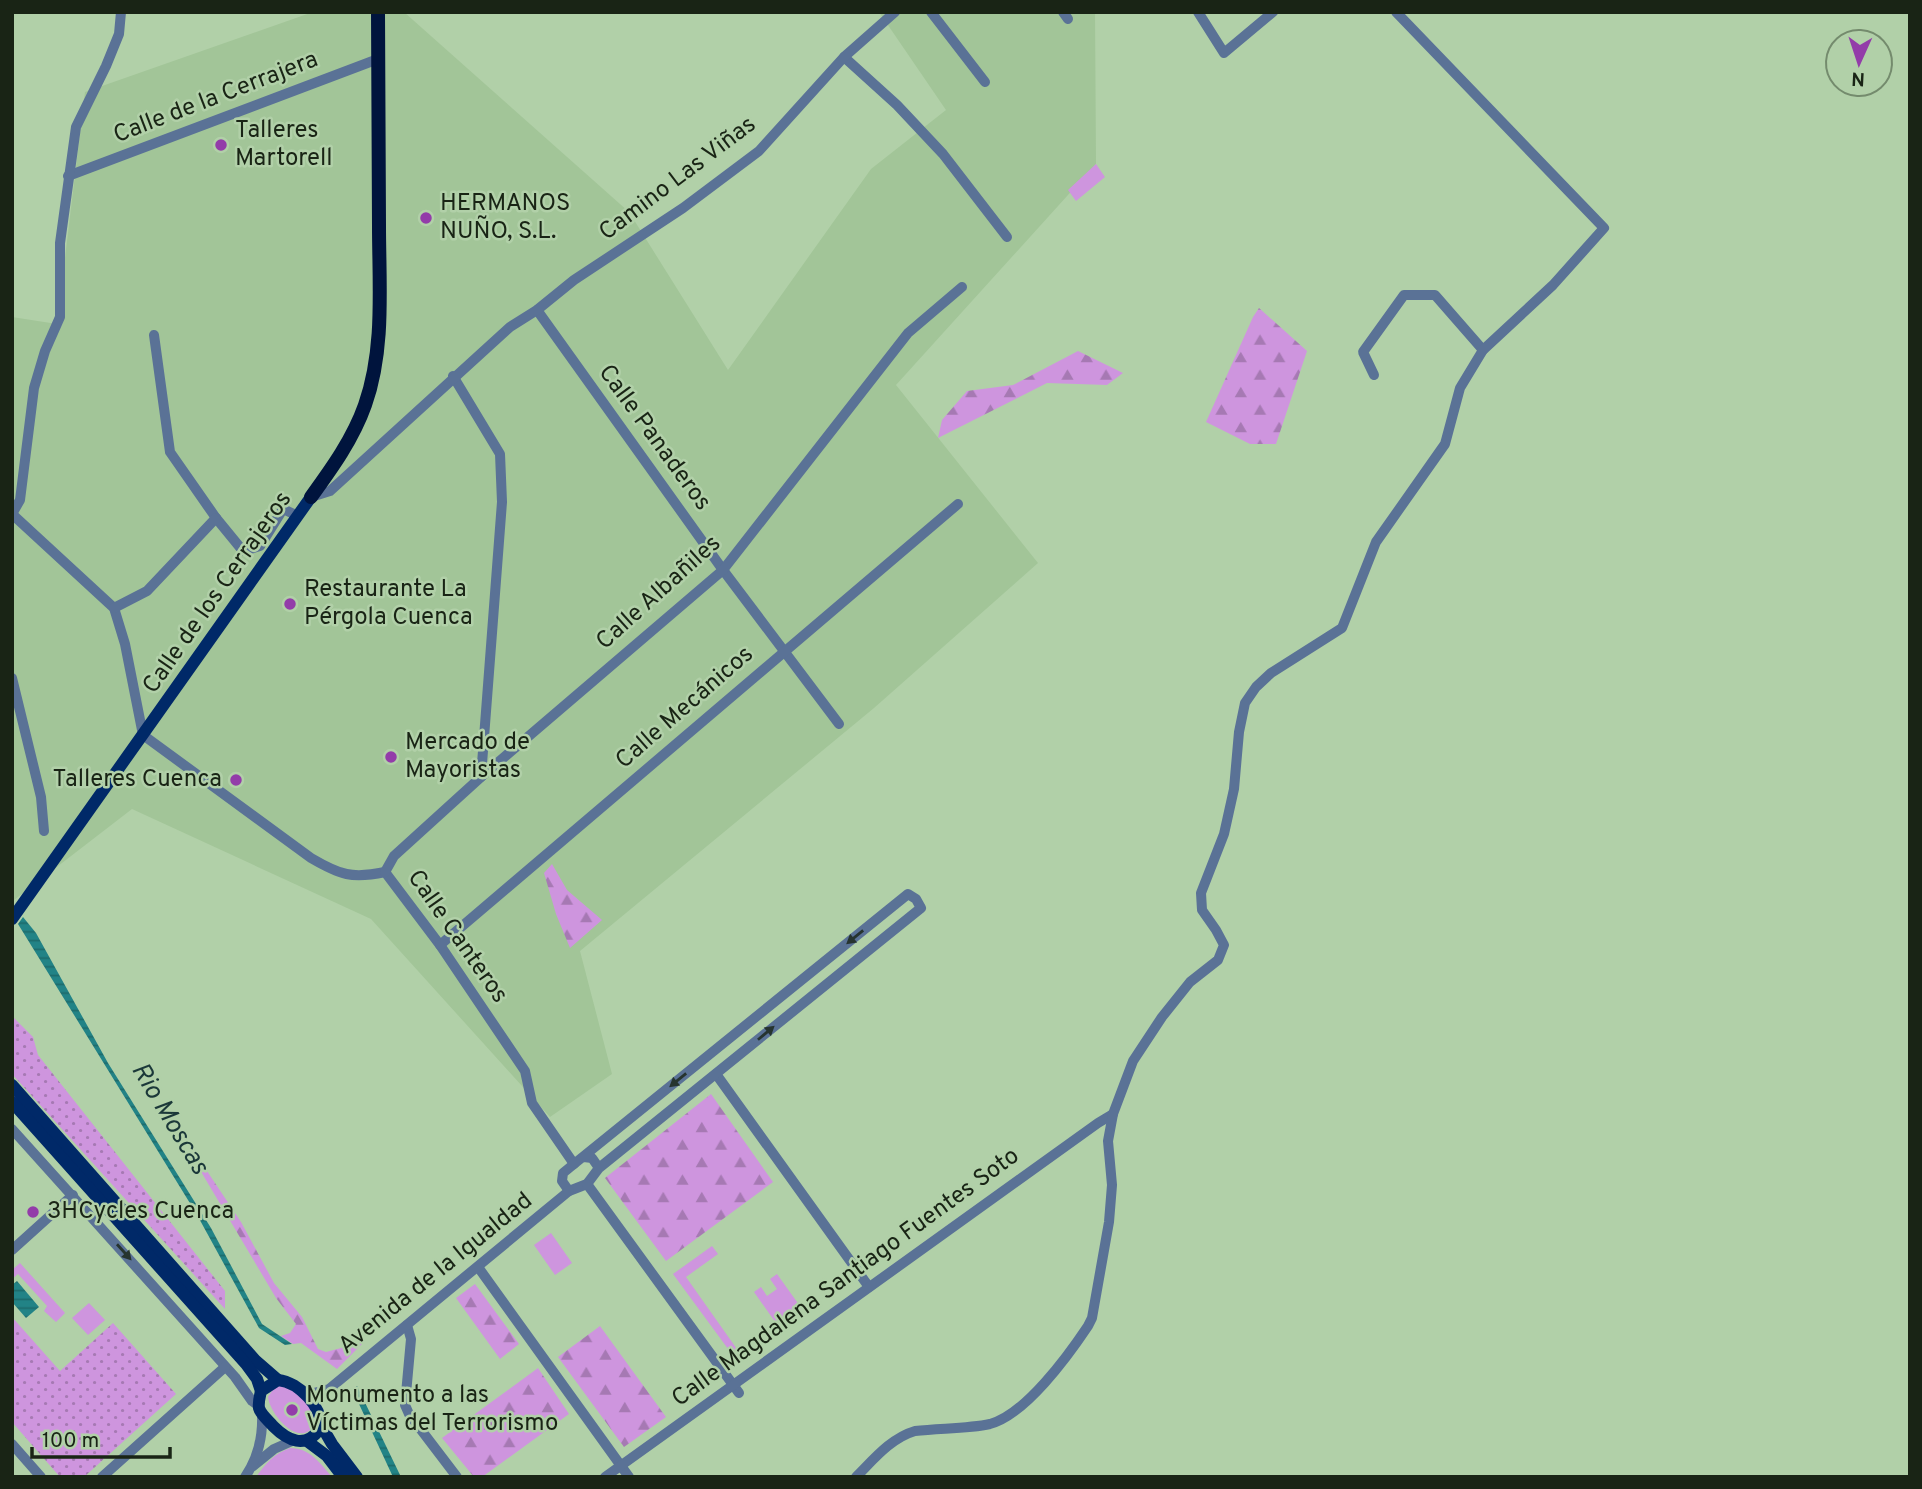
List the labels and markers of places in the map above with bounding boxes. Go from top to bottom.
place label: Talleres Martorell [235,116,333,174]
marker: Talleres Martorell [213,137,229,153]
place label: HERMANOS NUÑO, S.L. [440,189,570,247]
marker: HERMANOS NUÑO, S.L. [418,210,434,226]
place label: Restaurante La Pérgola Cuenca [304,575,473,633]
marker: Restaurante La Pérgola Cuenca [282,596,298,612]
place label: Mercado de Mayoristas [405,728,530,786]
marker: Mercado de Mayoristas [383,749,399,765]
place label: Talleres Cuenca [53,765,222,795]
marker: Talleres Cuenca [228,772,244,788]
place label: 3HCycles Cuenca [47,1197,234,1227]
marker: 3HCycles Cuenca [25,1204,41,1220]
place label: Monumento a las Víctimas del Terrorismo [306,1381,558,1439]
marker: Monumento a las Víctimas del Terrorismo [284,1402,300,1418]

